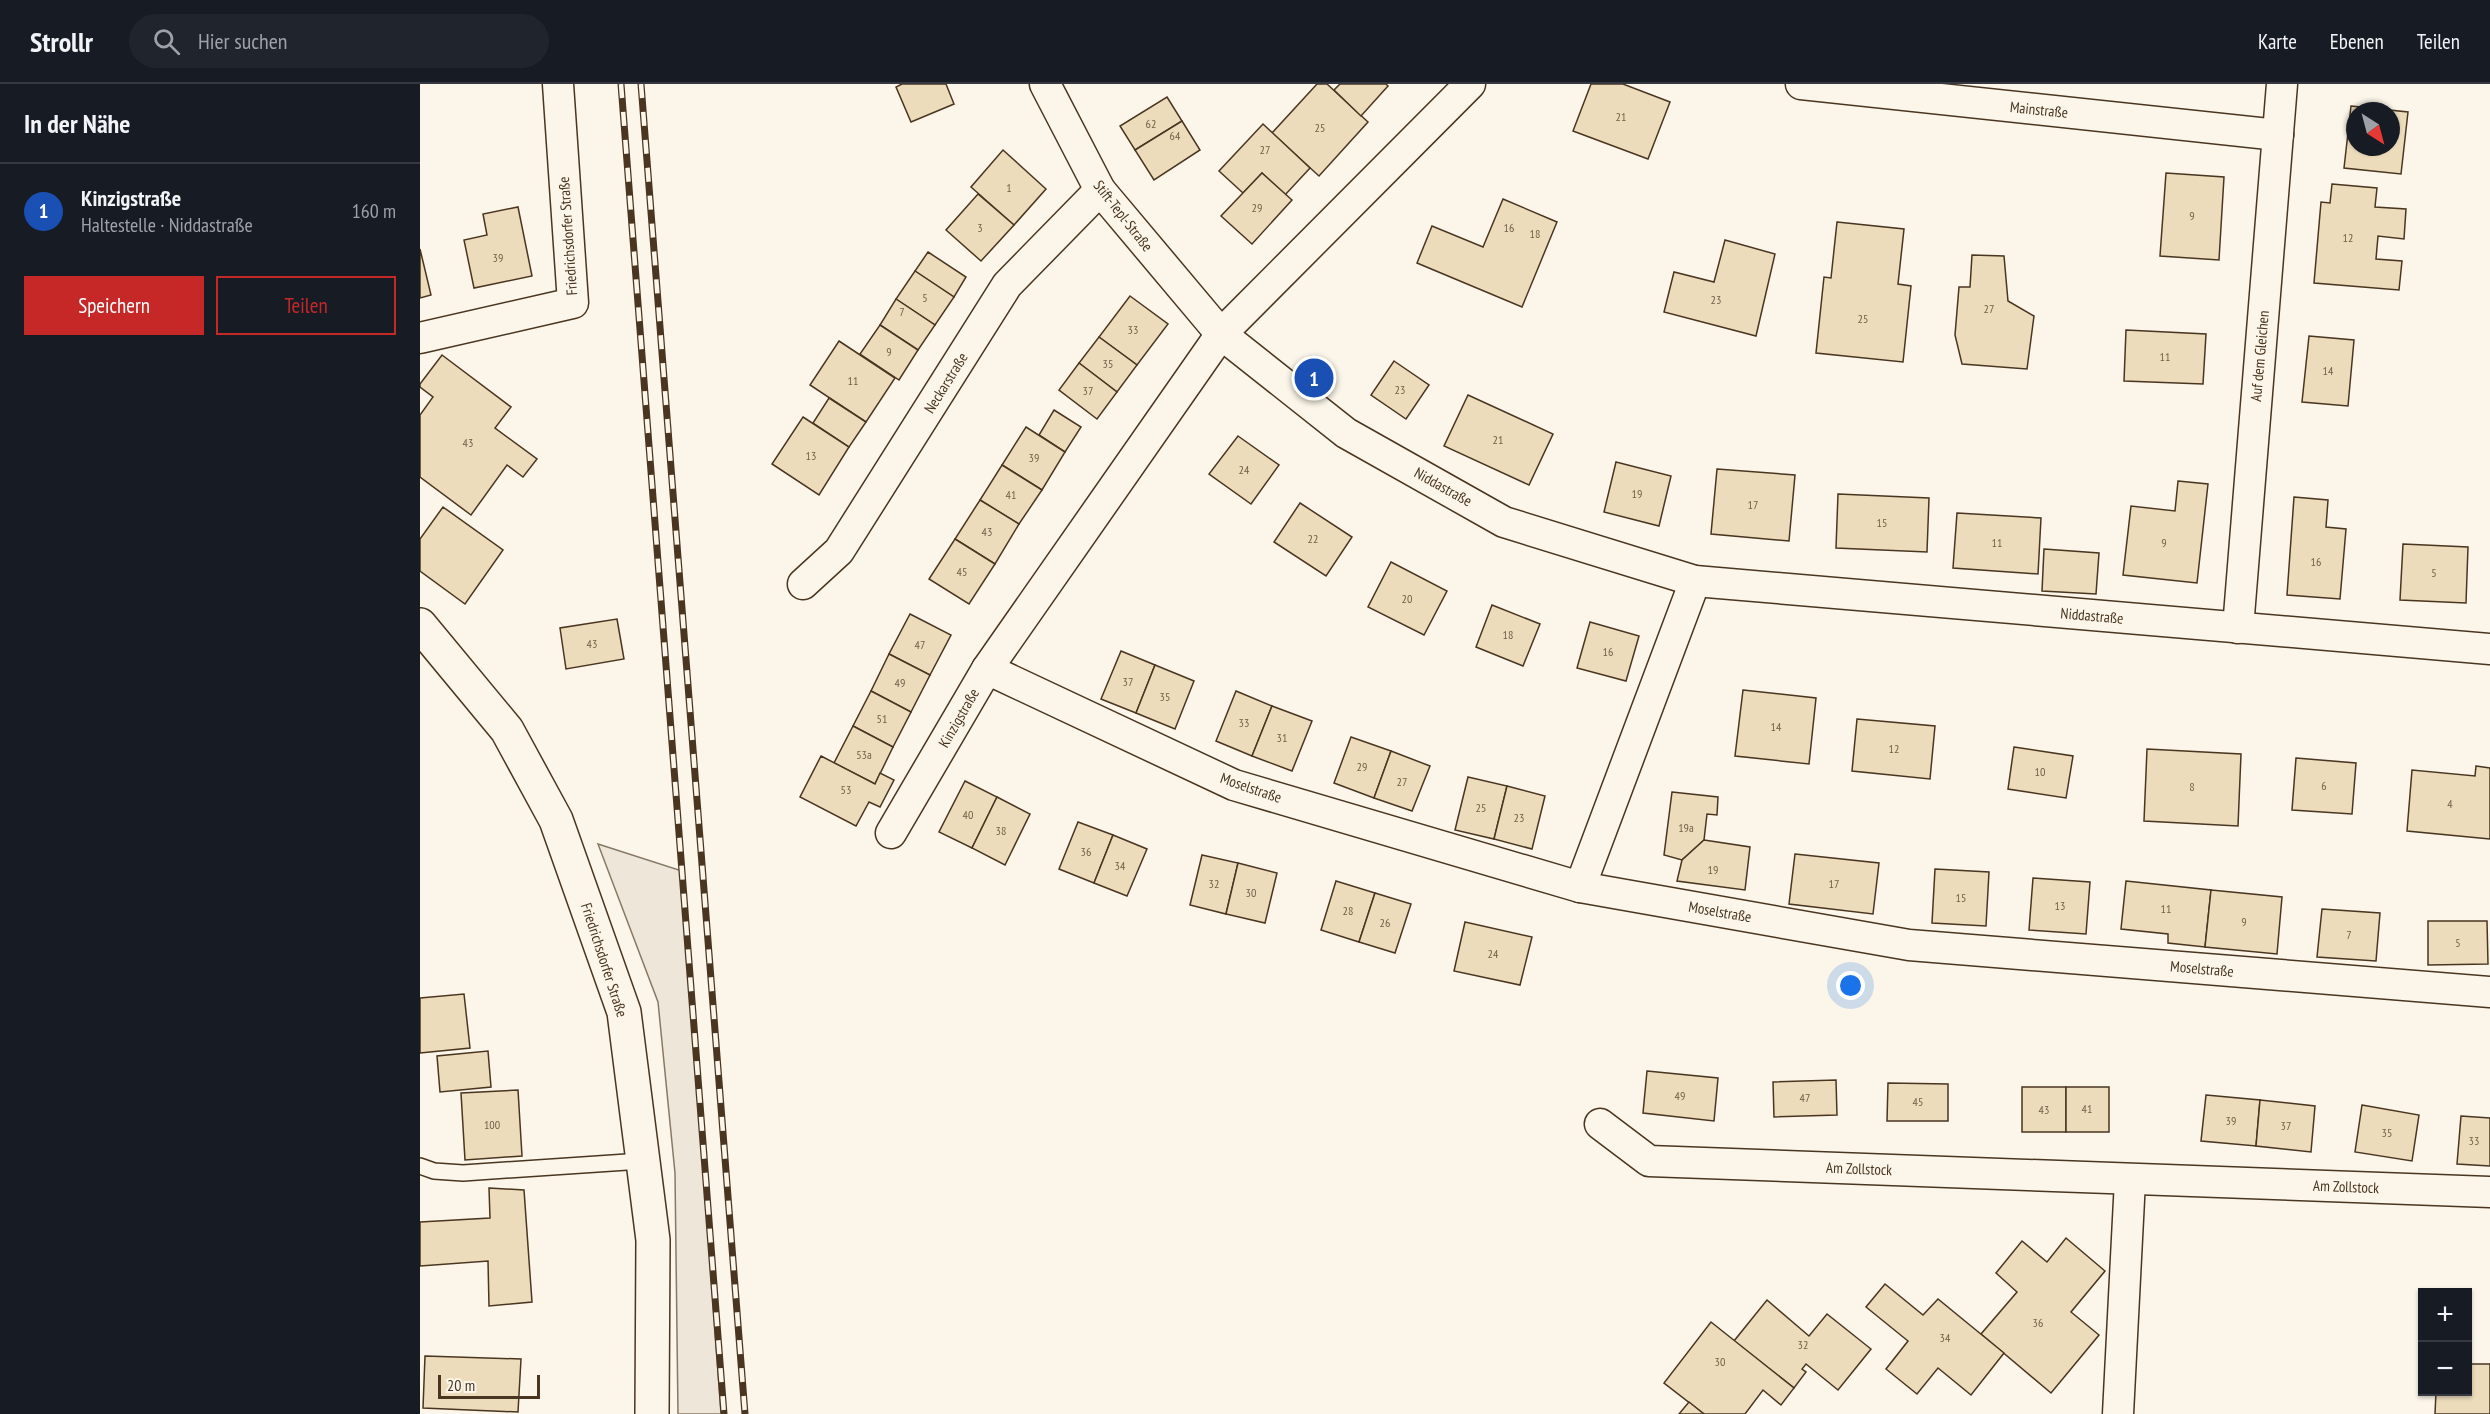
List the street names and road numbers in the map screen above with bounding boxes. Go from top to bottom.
street label: Mainstraße [2009,97,2069,122]
street label: Friedrichsdorfer Straße [554,176,581,296]
street label: Stift-Tepl-Straße [1090,176,1157,255]
street label: Auf dem Gleichen [2246,310,2273,402]
street label: Neckarstraße [919,349,972,417]
street label: Niddastraße [1411,463,1475,510]
street label: Niddastraße [2060,603,2124,628]
street label: Kinzigstraße [934,685,983,751]
street label: Moselstraße [1218,768,1284,807]
street label: Moselstraße [1687,897,1753,926]
street label: Friedrichsdorfer Straße [577,900,632,1019]
street label: Moselstraße [2170,956,2235,981]
street label: Am Zollstock [1826,1158,1892,1179]
street label: Am Zollstock [2313,1176,2379,1197]

